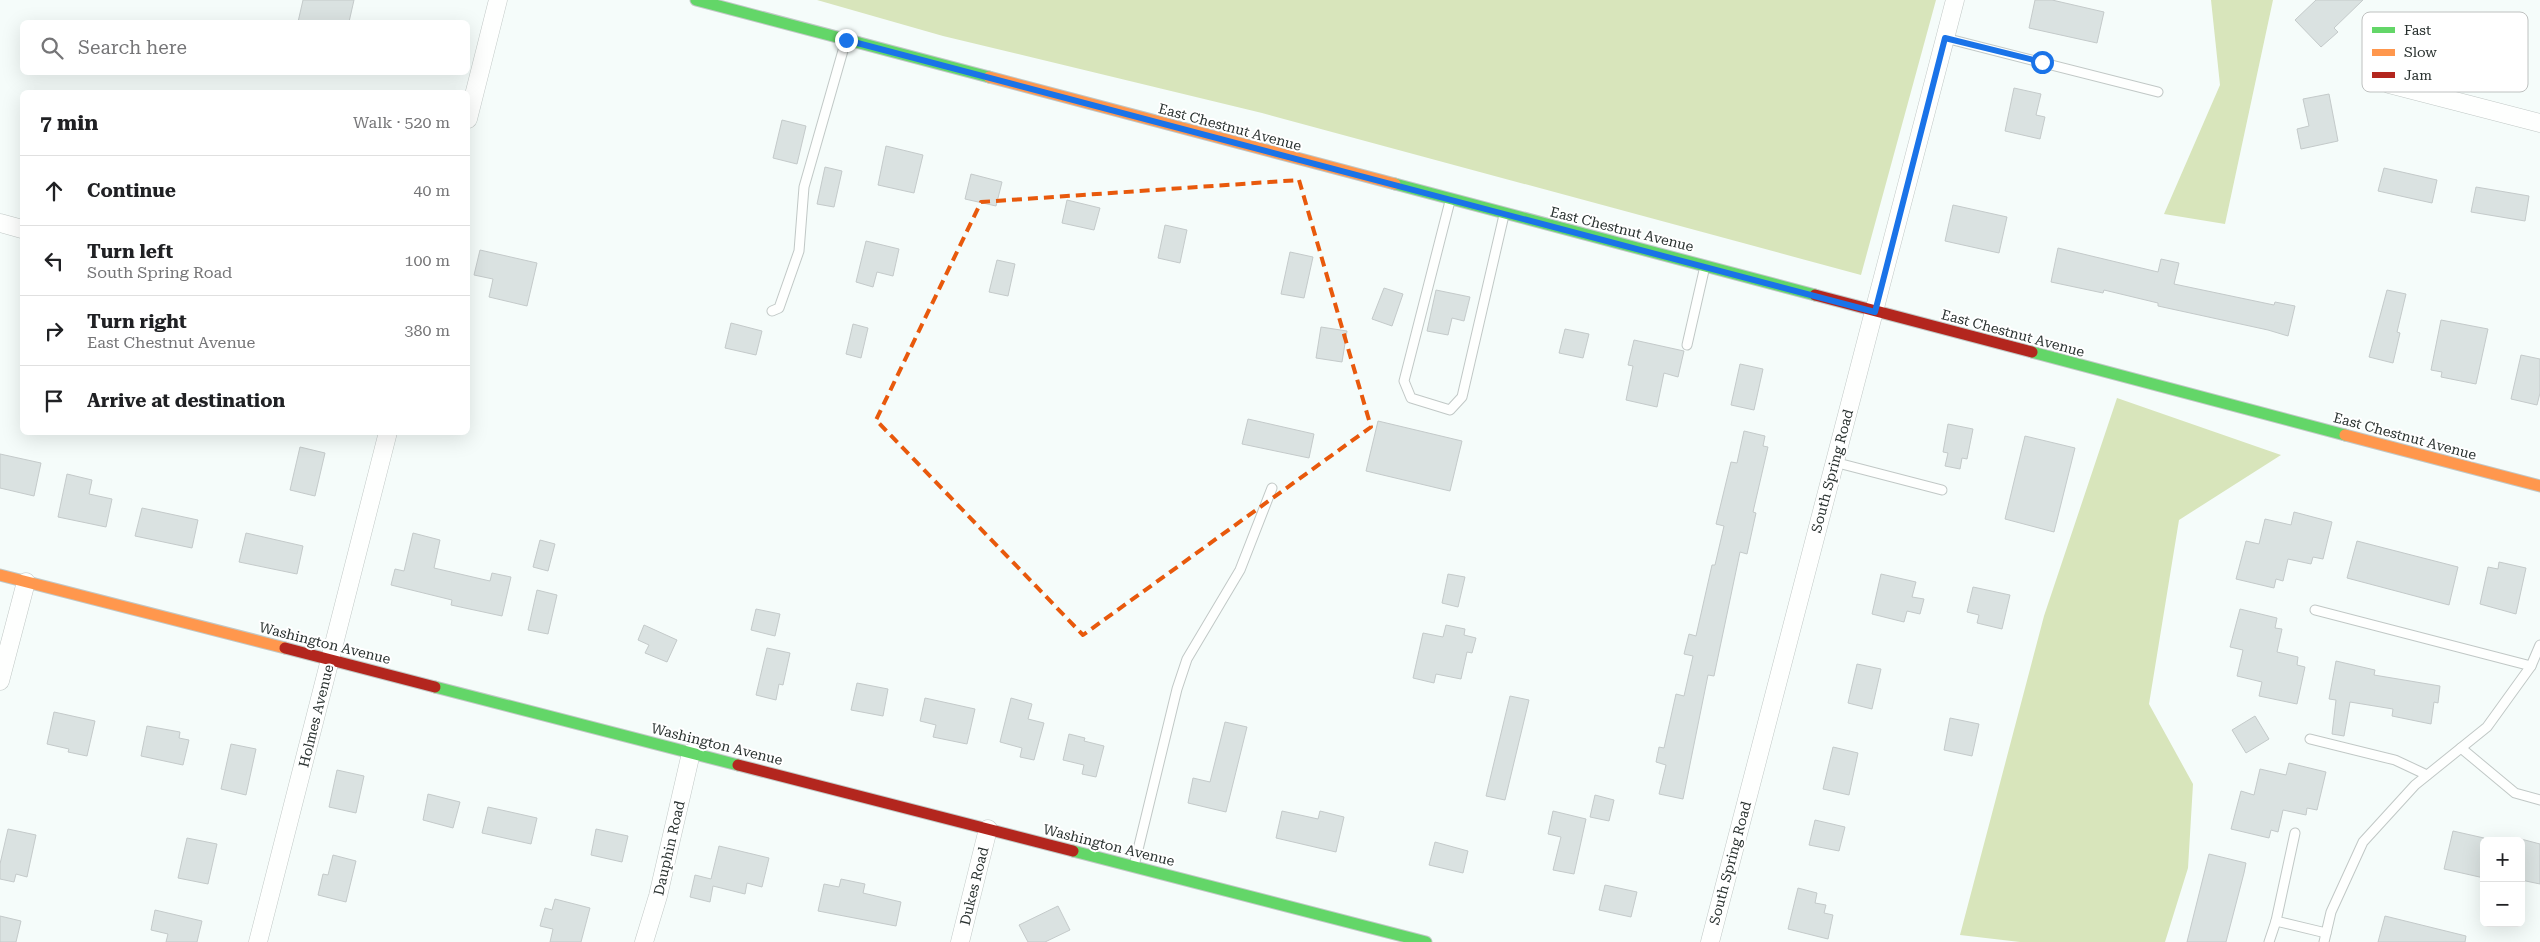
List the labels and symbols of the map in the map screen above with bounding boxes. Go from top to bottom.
legend [2362,12,2528,92]
text: Fast [2404,22,2431,38]
route end [835,29,858,52]
text: Slow [2404,44,2437,60]
route start [2031,51,2054,74]
text: Jam [2404,67,2432,83]
street label: East Chestnut Avenue [1157,100,1303,154]
street label: East Chestnut Avenue [1549,203,1696,255]
street label: East Chestnut Avenue [1940,306,2086,360]
street label: South Spring Road [1808,408,1856,534]
street label: East Chestnut Avenue [2332,409,2478,463]
street label: Washington Avenue [258,619,393,667]
street label: Holmes Avenue [296,663,337,769]
street label: Washington Avenue [650,720,785,768]
street label: Dauphin Road [650,799,688,897]
street label: South Spring Road [1706,800,1754,926]
street label: Washington Avenue [1042,821,1177,869]
street label: Dukes Road [957,845,991,927]

